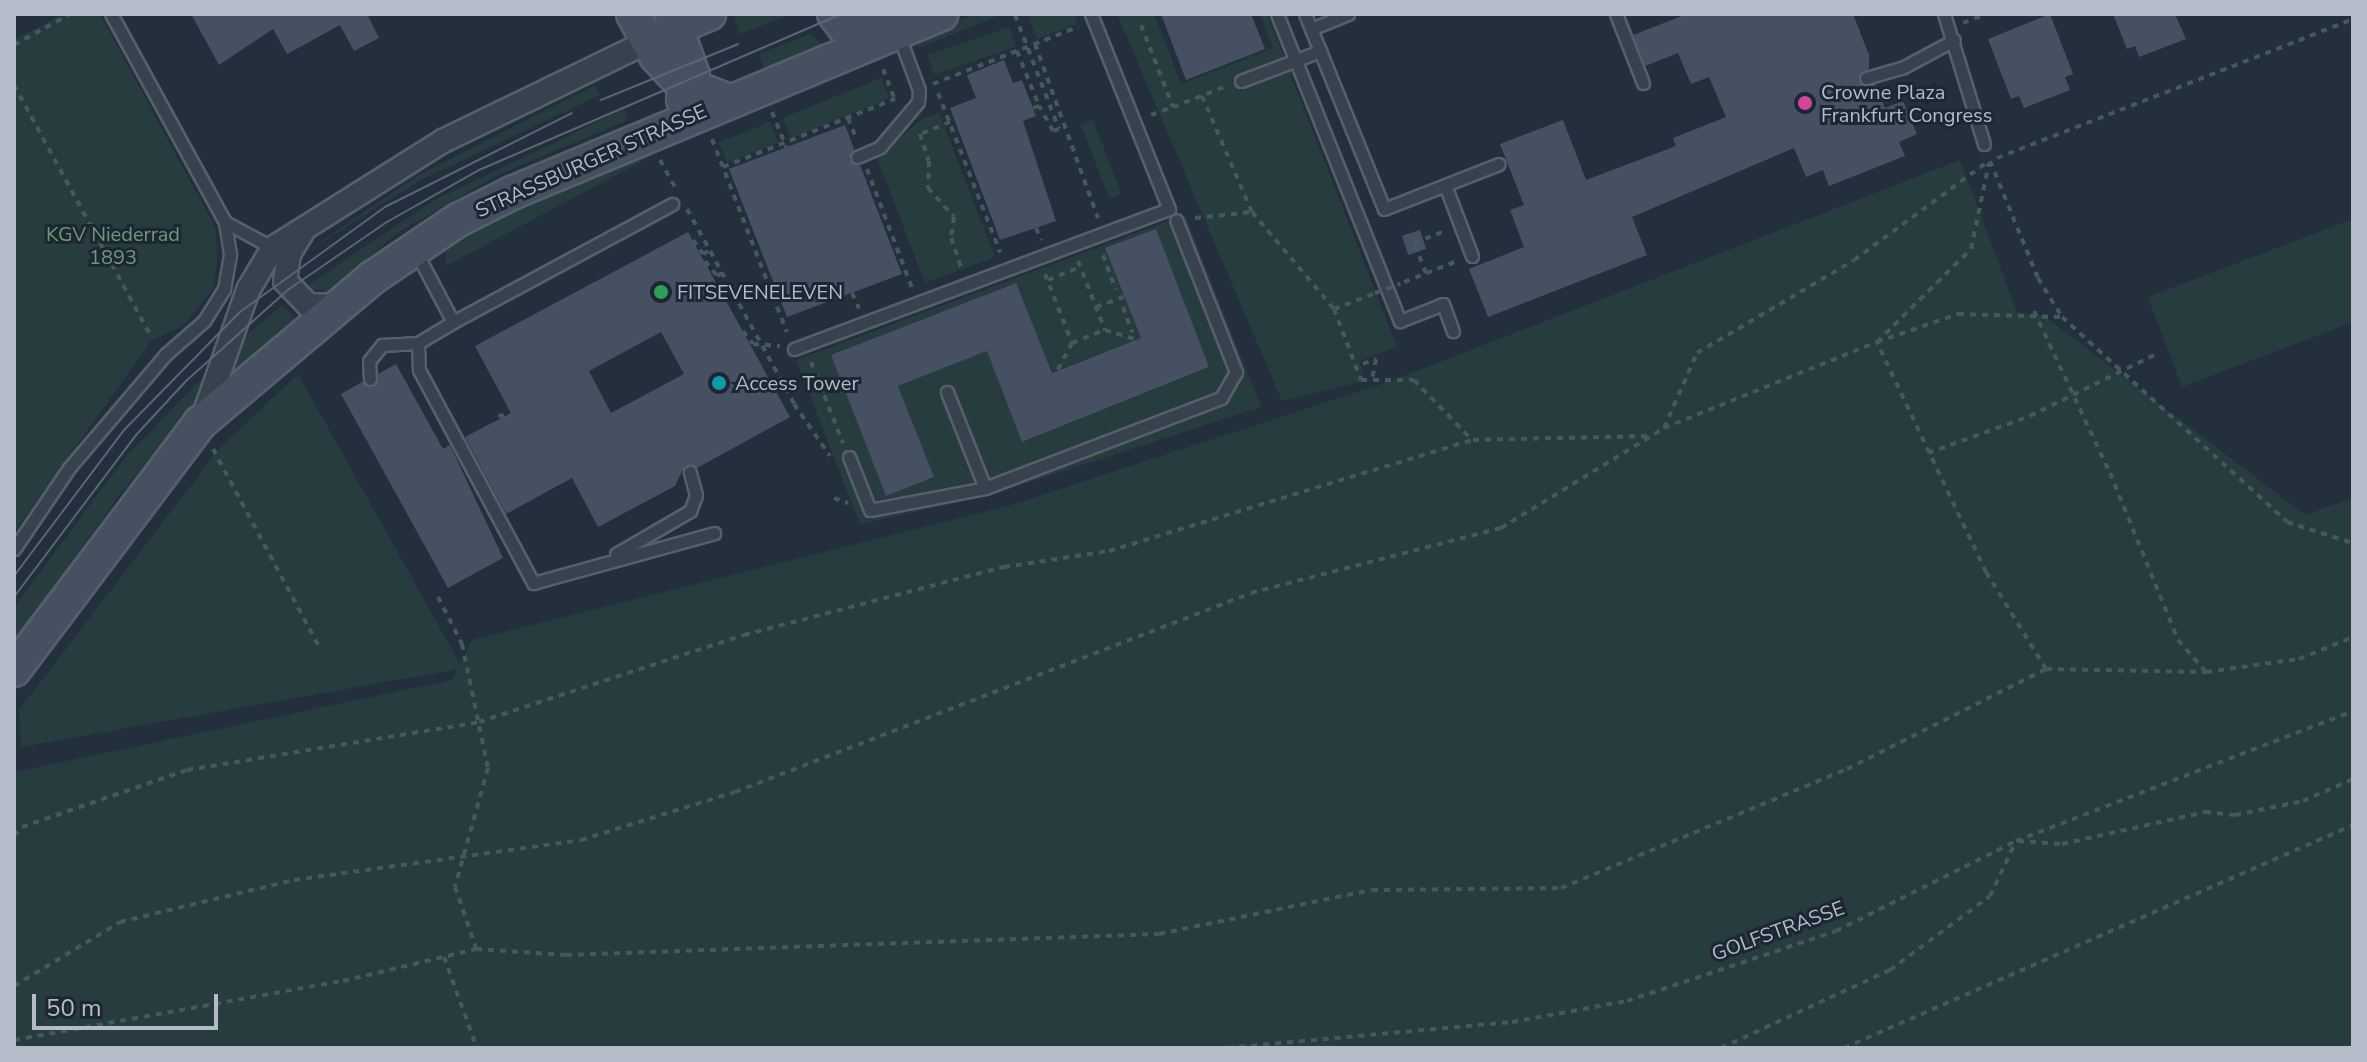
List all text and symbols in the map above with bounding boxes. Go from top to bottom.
place label: Crowne Plaza Frankfurt Congress [1821,80,1992,127]
marker: Crowne Plaza Frankfurt Congress [1796,94,1814,112]
street label: STRASSBURGER STRASSE [472,99,710,223]
park label: KGV Niederrad 1893 [46,223,180,270]
place label: FITSEVENELEVEN [677,280,843,304]
marker: FITSEVENELEVEN [652,283,670,301]
place label: Access Tower [735,371,859,395]
marker: Access Tower [710,374,728,392]
street label: GOLFSTRASSE [1709,896,1847,966]
scale bar [36,978,222,1028]
text: 50 m [46,992,102,1024]

